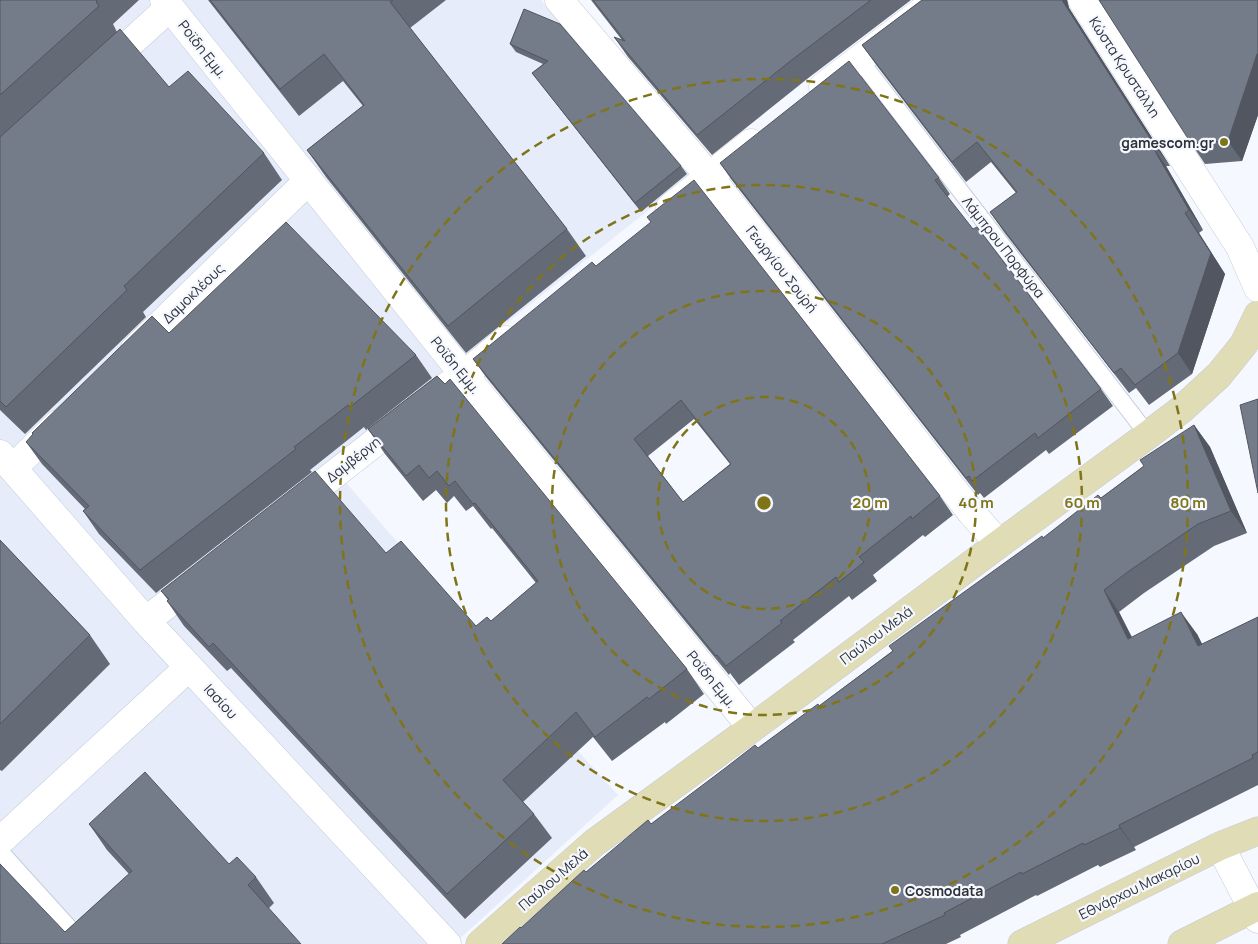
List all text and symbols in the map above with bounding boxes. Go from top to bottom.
street label: Κώστα Κρυστάλλη [1085,13,1165,121]
street label: Ροϊδη Εμμ. [174,16,232,82]
place label: gamescom.gr [1121,133,1214,152]
marker: gamescom.gr [1218,136,1230,148]
street label: Λάμπρου Πορφύρα [958,192,1050,302]
street label: Γεωργίου Σουρή [742,222,822,316]
street label: Δαμοκλέους [158,258,228,327]
street label: Ροϊδη Εμμ. [427,332,485,398]
street label: Δαμβέργη [322,432,384,486]
text: 20 m [852,492,888,513]
text: 40 m [958,492,994,513]
text: 60 m [1064,492,1100,513]
text: 80 m [1170,492,1206,513]
centre of rings [755,494,773,512]
street label: Παύλου Μελά [836,601,916,669]
street label: Ροϊδη Εμμ. [683,646,741,712]
street label: Ιασίου [200,679,242,723]
street label: Παύλου Μελά [514,844,592,914]
street label: Εθνάρχου Μακαρίου [1075,849,1203,923]
place label: Cosmodata [905,881,983,900]
marker: Cosmodata [889,884,901,896]

